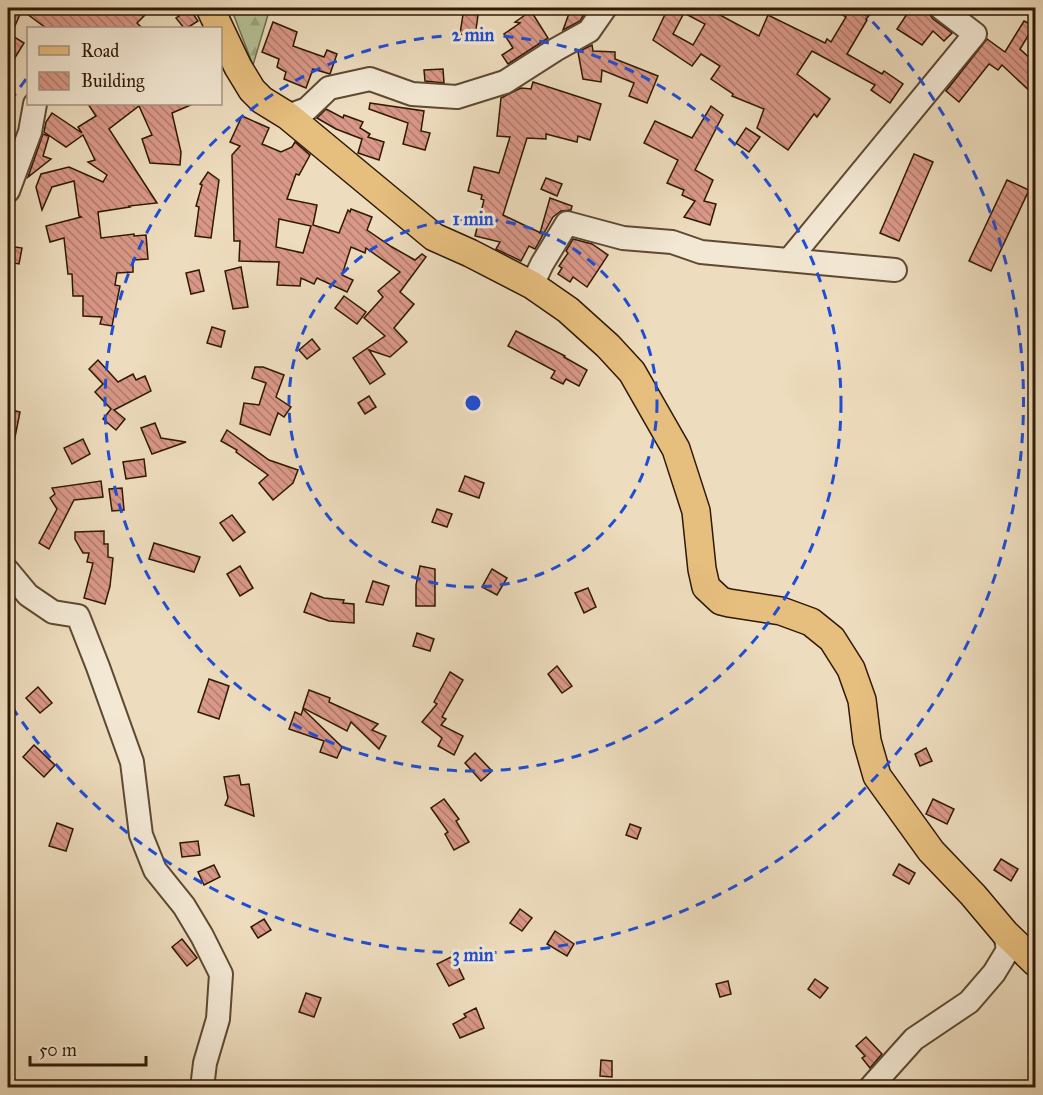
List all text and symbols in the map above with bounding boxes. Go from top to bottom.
text: 2 min [452,24,495,46]
legend [27,27,222,105]
text: Road [81,40,119,62]
text: Building [81,70,145,93]
text: 1 min [453,208,494,230]
centre of rings [463,393,483,413]
text: 3 min [453,944,494,967]
scale bar [30,1029,146,1067]
text: 50 m [39,1039,77,1061]

